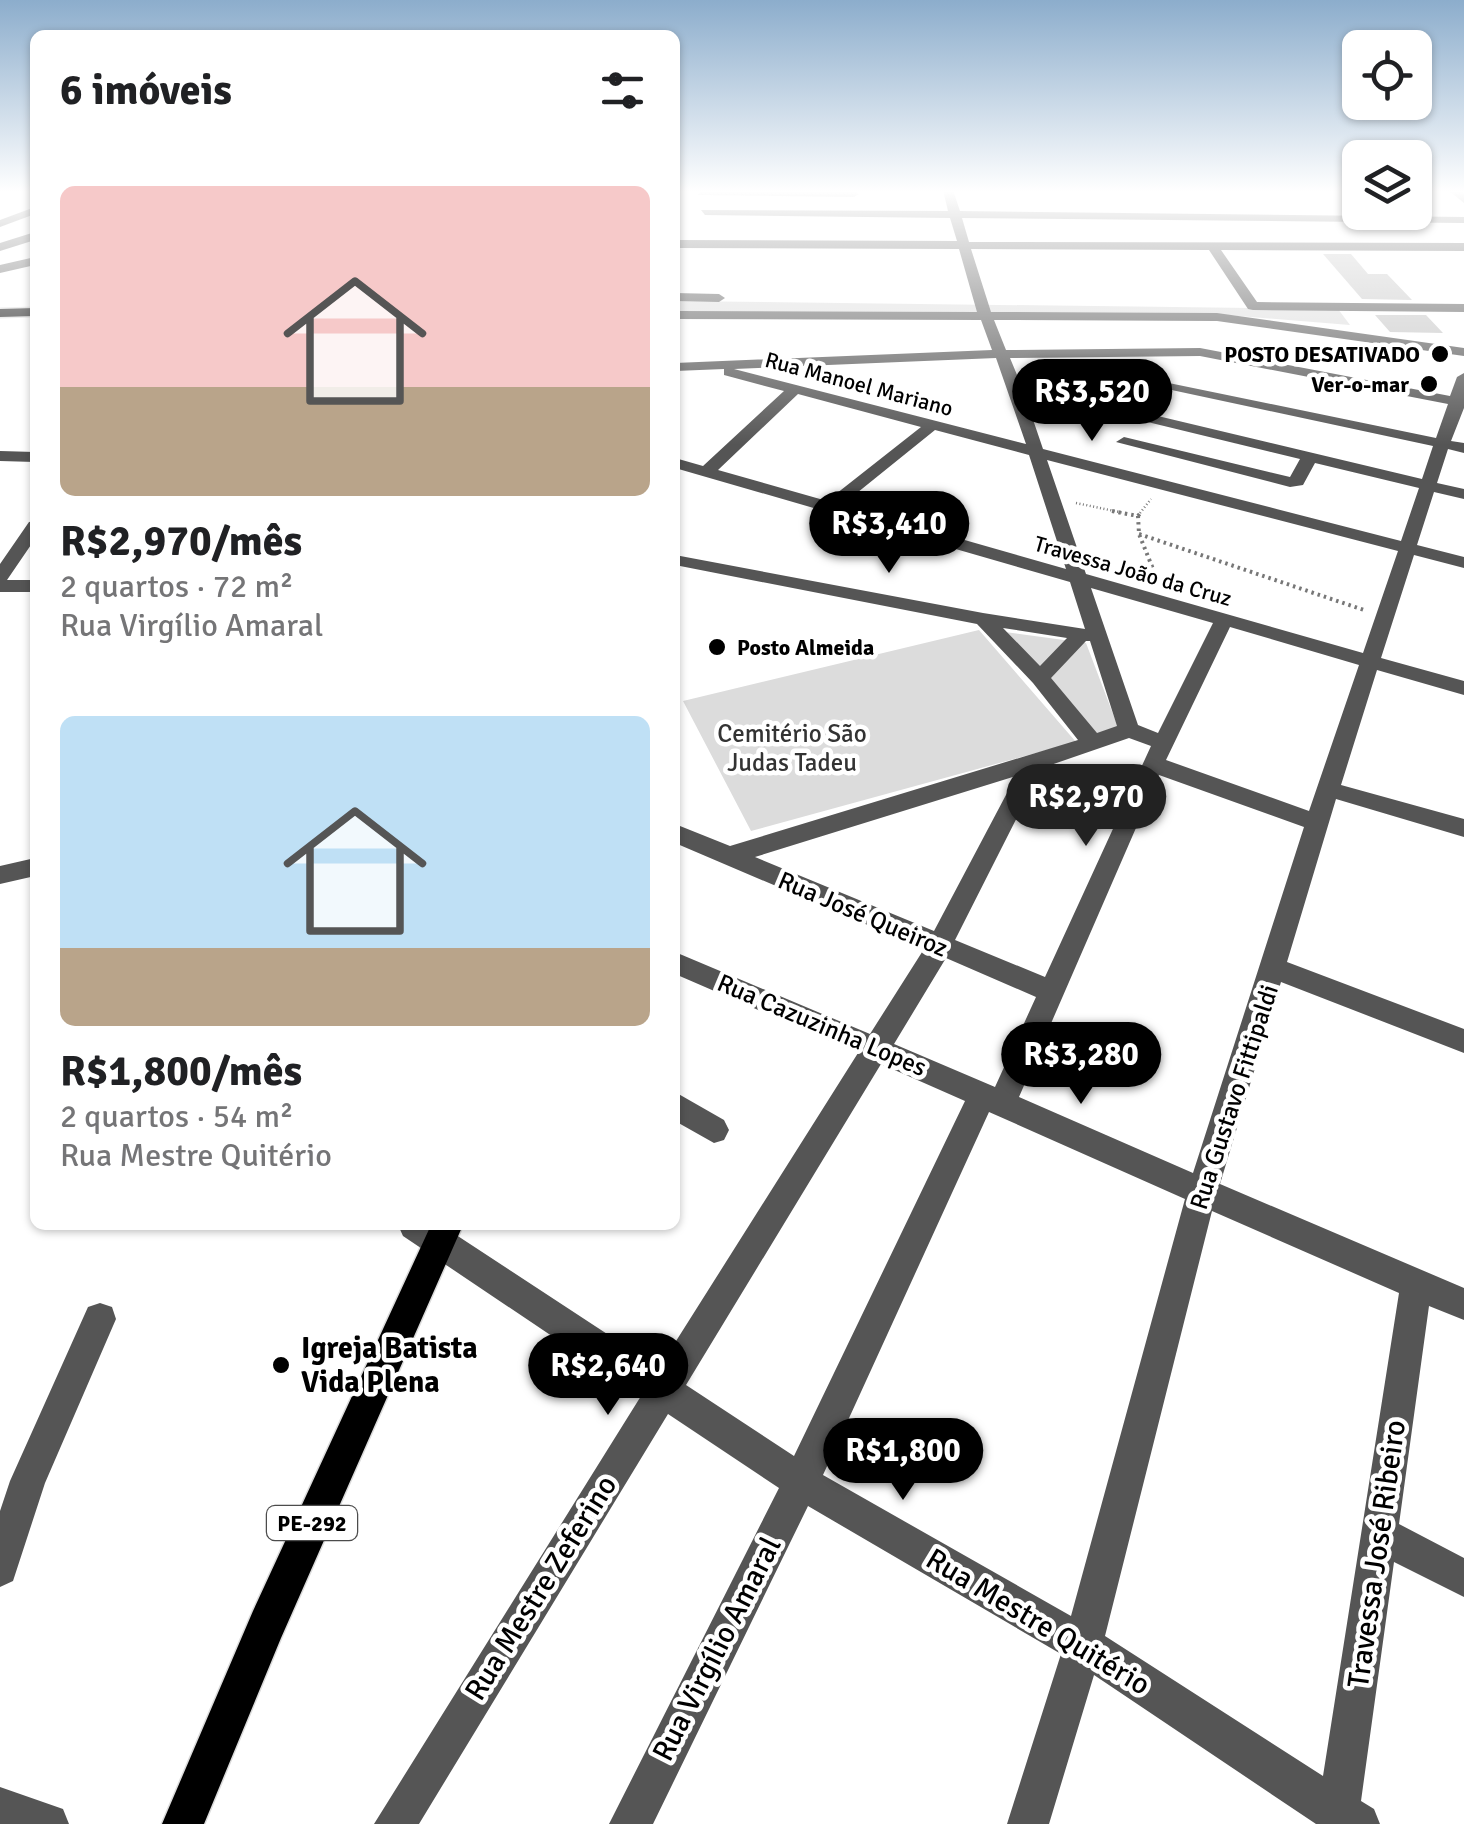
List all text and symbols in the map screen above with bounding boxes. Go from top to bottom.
map controls [1342,30,1432,230]
button: locate [1342,30,1432,120]
icon: filters [595,63,650,118]
text: 6 imóveis [60,65,232,116]
button: layers [1342,140,1432,230]
icon: home [265,251,445,431]
place label: POSTO DESATIVADO [1224,341,1420,368]
marker: POSTO DESATIVADO [1429,343,1451,365]
street label: Rua Manoel Mariano [762,346,956,422]
pin: R$3,520 [1000,359,1184,444]
place label: Ver-o-mar [1311,371,1409,398]
text: R$3,520 [1034,372,1150,411]
marker: Ver-o-mar [1418,373,1440,395]
pin: R$3,410 [797,491,981,576]
text: R$3,410 [831,504,947,543]
text: R$2,970/mês [60,516,302,567]
street label: Travessa João da Cruz [1031,530,1235,612]
text: 2 quartos · 72 m² [60,567,293,606]
text: Rua Virgílio Amaral [60,606,323,645]
place label: Posto Almeida [737,634,874,661]
marker: Posto Almeida [706,636,728,658]
park label: Cemitério São Judas Tadeu [717,718,867,778]
pin: R$2,970 [994,764,1178,849]
text: R$2,970 [1028,777,1144,816]
icon: home [265,781,445,961]
street label: Rua José Queiroz [774,864,952,964]
street label: Rua Cazuzinha Lopes [713,967,931,1083]
street label: Rua Gustavo Fittipaldi [1183,981,1285,1213]
pin: R$3,280 [989,1022,1173,1107]
text: R$3,280 [1023,1035,1139,1074]
text: R$1,800/mês [60,1046,302,1097]
text: 2 quartos · 54 m² [60,1097,293,1136]
text: Rua Mestre Quitério [60,1136,332,1175]
place label: Igreja Batista Vida Plena [301,1330,478,1401]
pin: R$2,640 [516,1333,700,1418]
text: R$2,640 [550,1346,666,1385]
marker: Igreja Batista Vida Plena [270,1354,292,1376]
pin: R$1,800 [811,1418,995,1503]
street label: Travessa José Ribeiro [1340,1418,1414,1690]
text: R$1,800 [845,1431,961,1470]
street label: Rua Mestre Zeferino [457,1469,625,1707]
road number: PE-292 [267,1506,357,1540]
street label: Rua Virgílio Amaral [644,1531,790,1767]
street label: Rua Mestre Quitério [919,1541,1157,1703]

